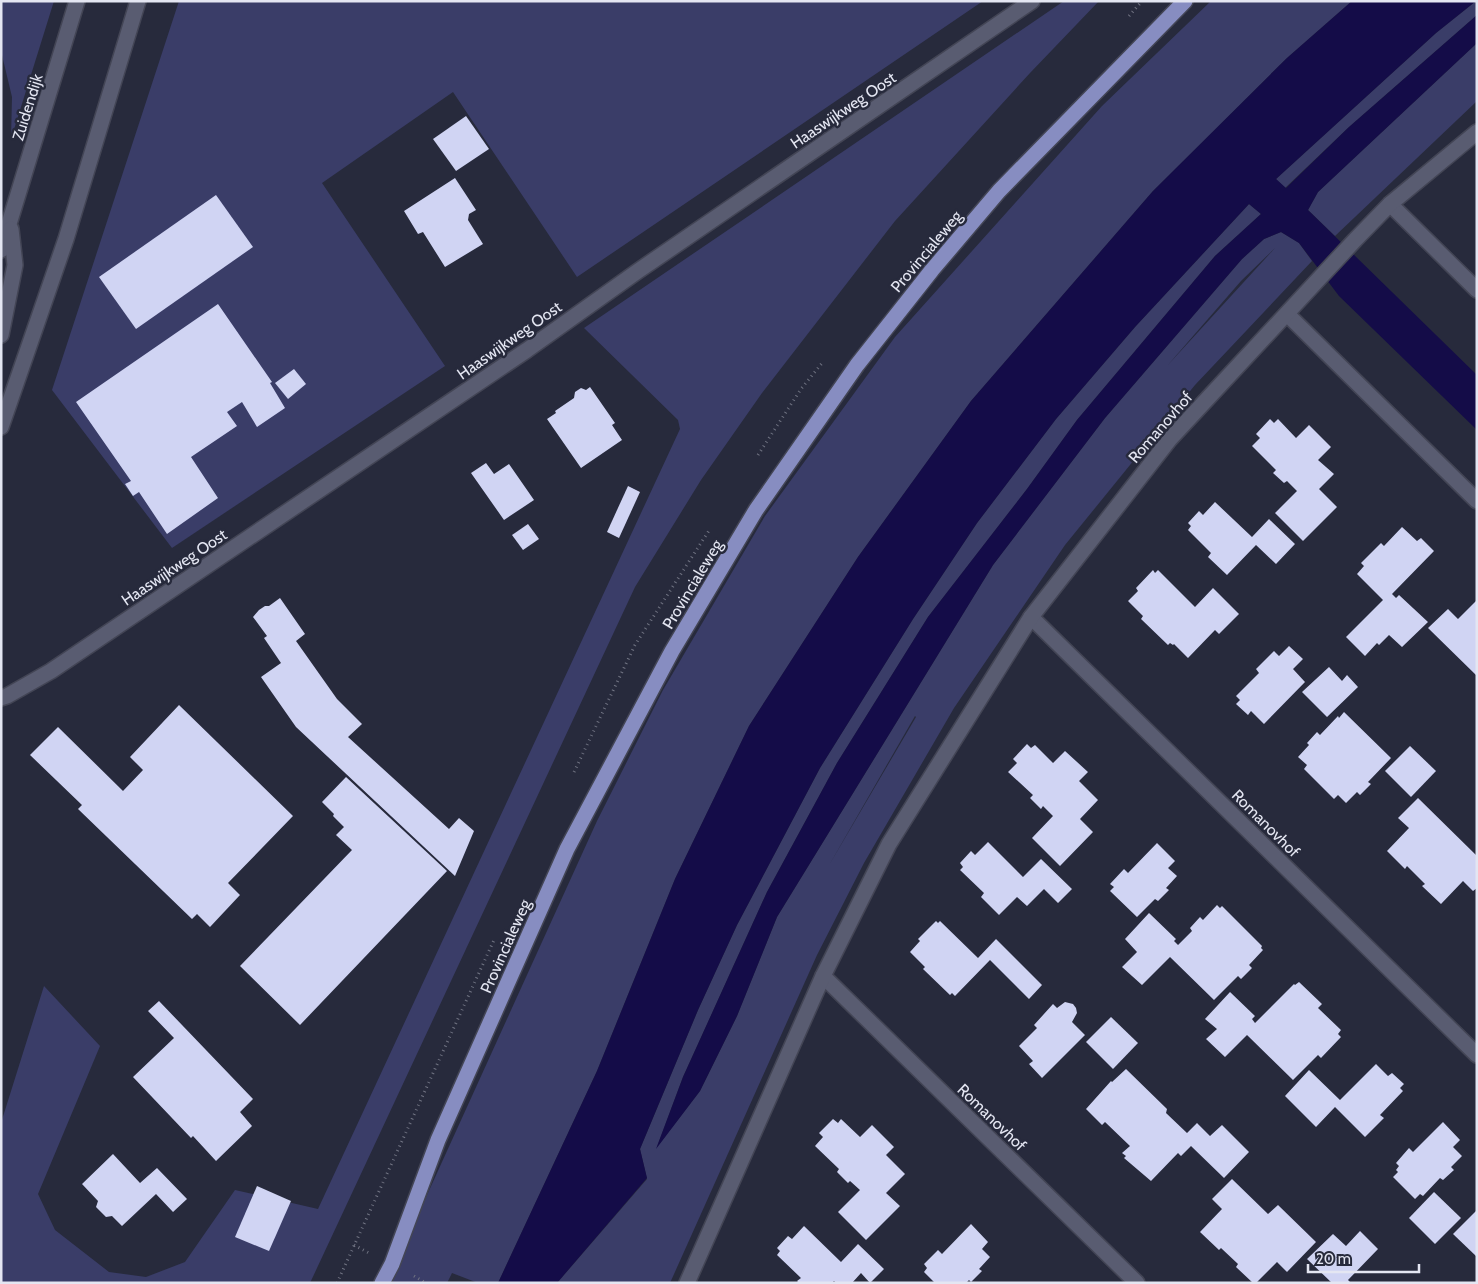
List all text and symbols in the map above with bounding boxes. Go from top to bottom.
street label: Haaswijkweg Oost [787,68,900,153]
street label: Zuidendijk [8,71,47,143]
street label: Provincialeweg [887,206,967,296]
street label: Haaswijkweg Oost [453,297,566,383]
street label: Romanovhof [1124,387,1197,467]
street label: Haaswijkweg Oost [118,525,231,610]
street label: Provincialeweg [658,535,727,632]
street label: Romanovhof [1228,786,1304,862]
street label: Provincialeweg [476,895,535,996]
street label: Romanovhof [953,1080,1030,1155]
scale bar [1308,1242,1419,1274]
text: 20 m [1316,1250,1351,1268]

